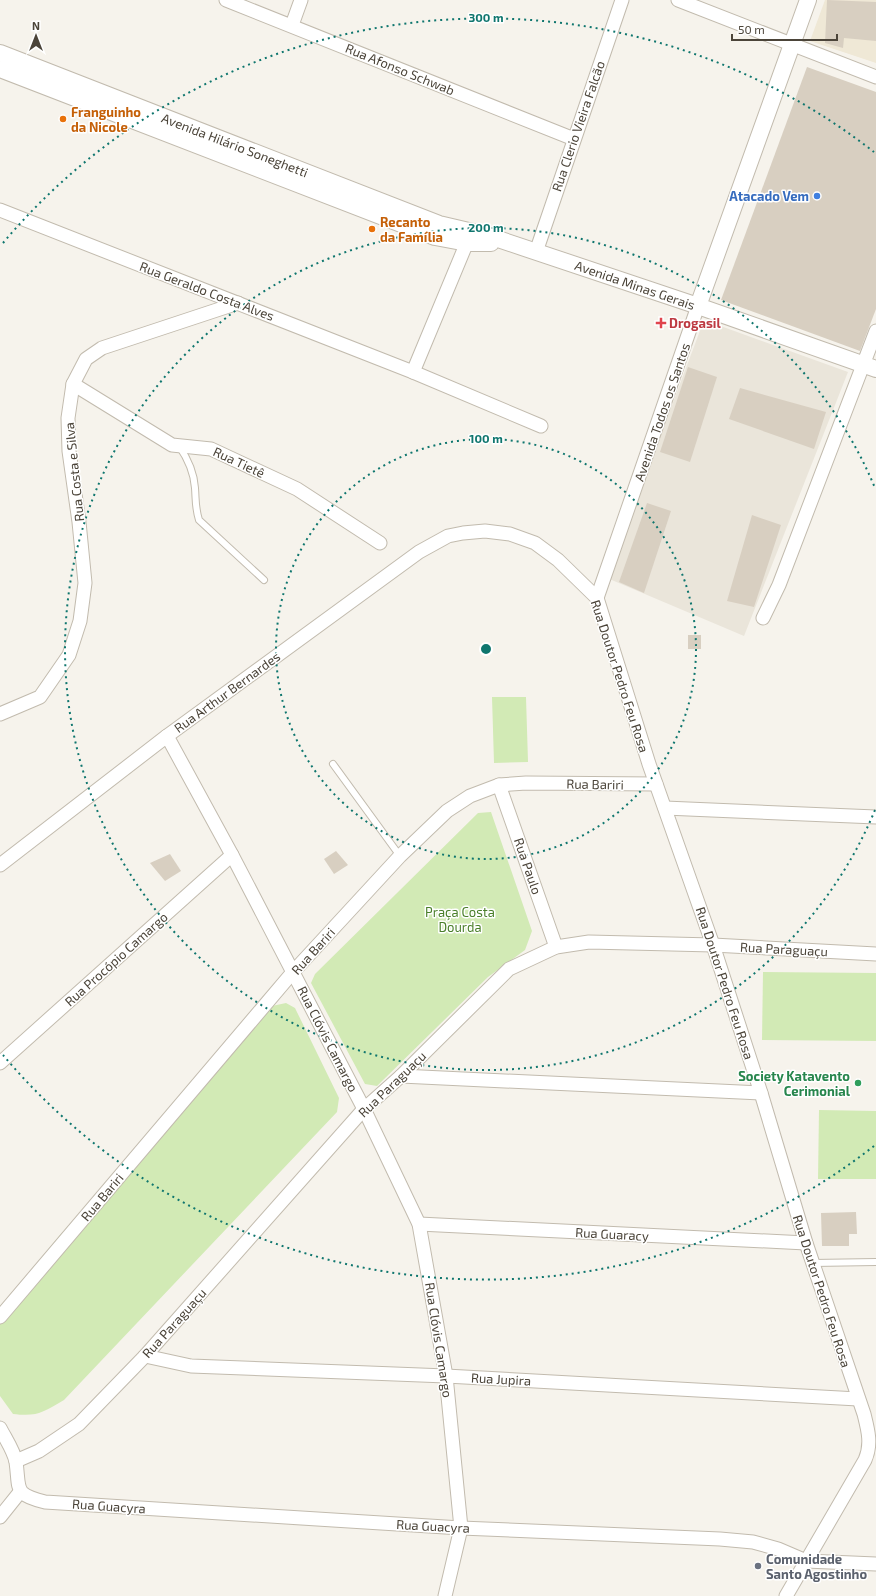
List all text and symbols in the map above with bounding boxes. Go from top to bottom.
text: 300 m [468,10,504,24]
north arrow [16,16,56,56]
scale bar [732,16,837,42]
text: N [32,19,40,32]
text: 50 m [738,22,765,36]
street label: Rua Afonso Schwab [343,40,457,98]
street label: Rua Clerio Vieira Falcão [548,58,608,194]
place label: Franguinho da Nicole [71,104,141,135]
street label: Avenida Hilário Soneghetti [159,110,311,180]
marker: Franguinho da Nicole [58,114,68,124]
place label: Atacado Vem [729,188,809,204]
marker: Atacado Vem [812,191,822,201]
place label: Recanto da Família [380,214,443,245]
text: 200 m [468,220,504,234]
marker: Recanto da Família [367,224,377,234]
street label: Avenida Minas Gerais [573,257,697,313]
street label: Rua Geraldo Costa Alves [138,258,276,324]
place label: Drogasil [669,315,721,331]
marker: Drogasil [656,318,666,328]
street label: Avenida Todos os Santos [631,341,693,483]
street label: Rua Costa e Silva [61,422,87,522]
text: 100 m [469,431,503,445]
street label: Rua Tietê [211,443,267,481]
street label: Rua Doutor Pedro Feu Rosa [588,598,652,754]
centre of rings [479,642,493,656]
street label: Rua Arthur Bernardes [171,648,283,736]
street label: Rua Bariri [566,775,624,793]
street label: Rua Paulo [511,836,545,896]
park label: Praça Costa Dourda [425,904,495,935]
street label: Rua Doutor Pedro Feu Rosa [693,905,757,1061]
street label: Rua Procópio Camargo [61,909,171,1009]
street label: Rua Bariri [288,924,338,978]
street label: Rua Paraguaçu [740,939,828,960]
street label: Rua Clóvis Camargo [294,983,362,1095]
street label: Rua Paraguaçu [355,1048,430,1121]
place label: Society Katavento Cerimonial [738,1068,851,1099]
marker: Society Katavento Cerimonial [853,1078,863,1088]
street label: Rua Bariri [77,1170,127,1224]
street label: Rua Doutor Pedro Feu Rosa [790,1213,854,1369]
street label: Rua Guaracy [575,1224,649,1244]
street label: Rua Clóvis Camargo [422,1281,456,1399]
street label: Rua Paraguaçu [139,1285,210,1362]
street label: Rua Jupira [471,1369,531,1389]
street label: Rua Guacyra [72,1495,146,1517]
street label: Rua Guacyra [396,1516,470,1536]
place label: Comunidade Santo Agostinho [766,1551,867,1582]
marker: Comunidade Santo Agostinho [753,1561,763,1571]

